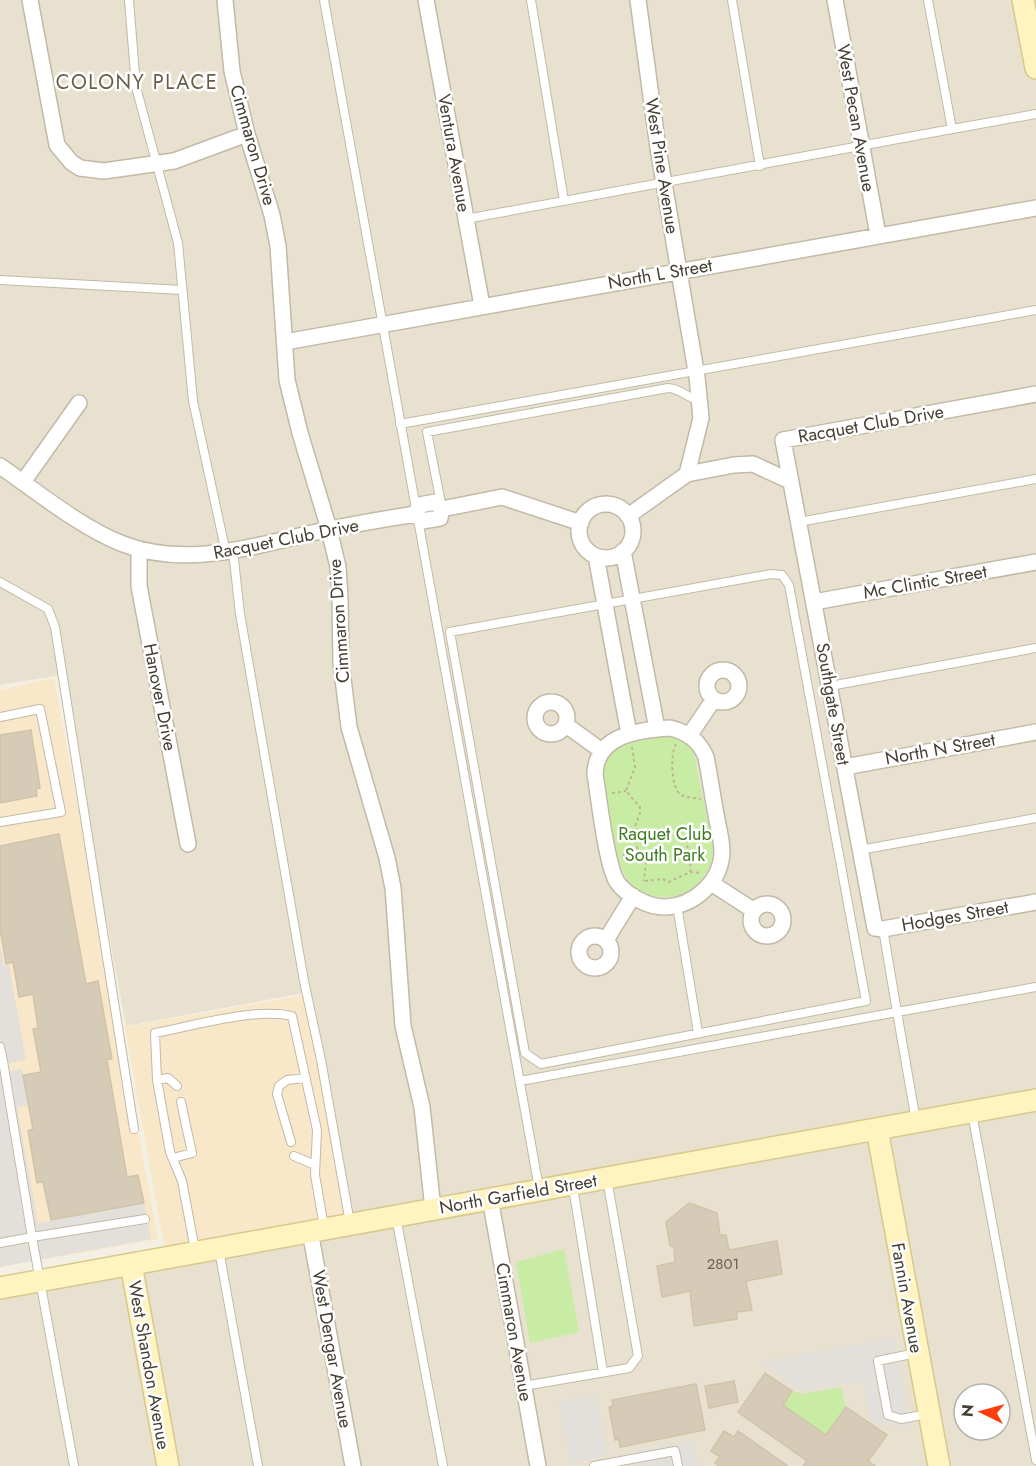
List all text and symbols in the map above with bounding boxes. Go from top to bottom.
street label: West Pecan Avenue [830,42,882,194]
district label: COLONY PLACE [56,68,218,97]
street label: Cimmaron Drive [223,82,283,208]
street label: Ventura Avenue [431,92,477,214]
street label: West Pine Avenue [638,96,686,236]
street label: North L Street [606,252,715,296]
street label: Racquet Club Drive [796,398,946,450]
street label: Racquet Club Drive [211,512,361,566]
street label: Cimmaron Drive [322,558,356,684]
street label: Mc Clintic Street [861,558,990,606]
street label: Hanover Drive [137,641,183,753]
street label: Southgate Street [809,641,857,768]
street label: North N Street [883,726,998,771]
park label: Raquet Club South Park [618,821,712,868]
street label: Hodges Street [900,894,1011,938]
street label: North Garfield Street [437,1167,600,1221]
street label: Fannin Avenue [885,1241,929,1355]
house number: 2801 [707,1253,739,1275]
street label: Cimmaron Avenue [489,1261,539,1403]
street label: West Dengar Avenue [305,1268,359,1430]
street label: West Shandon Avenue [121,1279,177,1451]
north arrow [952,1382,1012,1442]
text: N [956,1403,980,1418]

